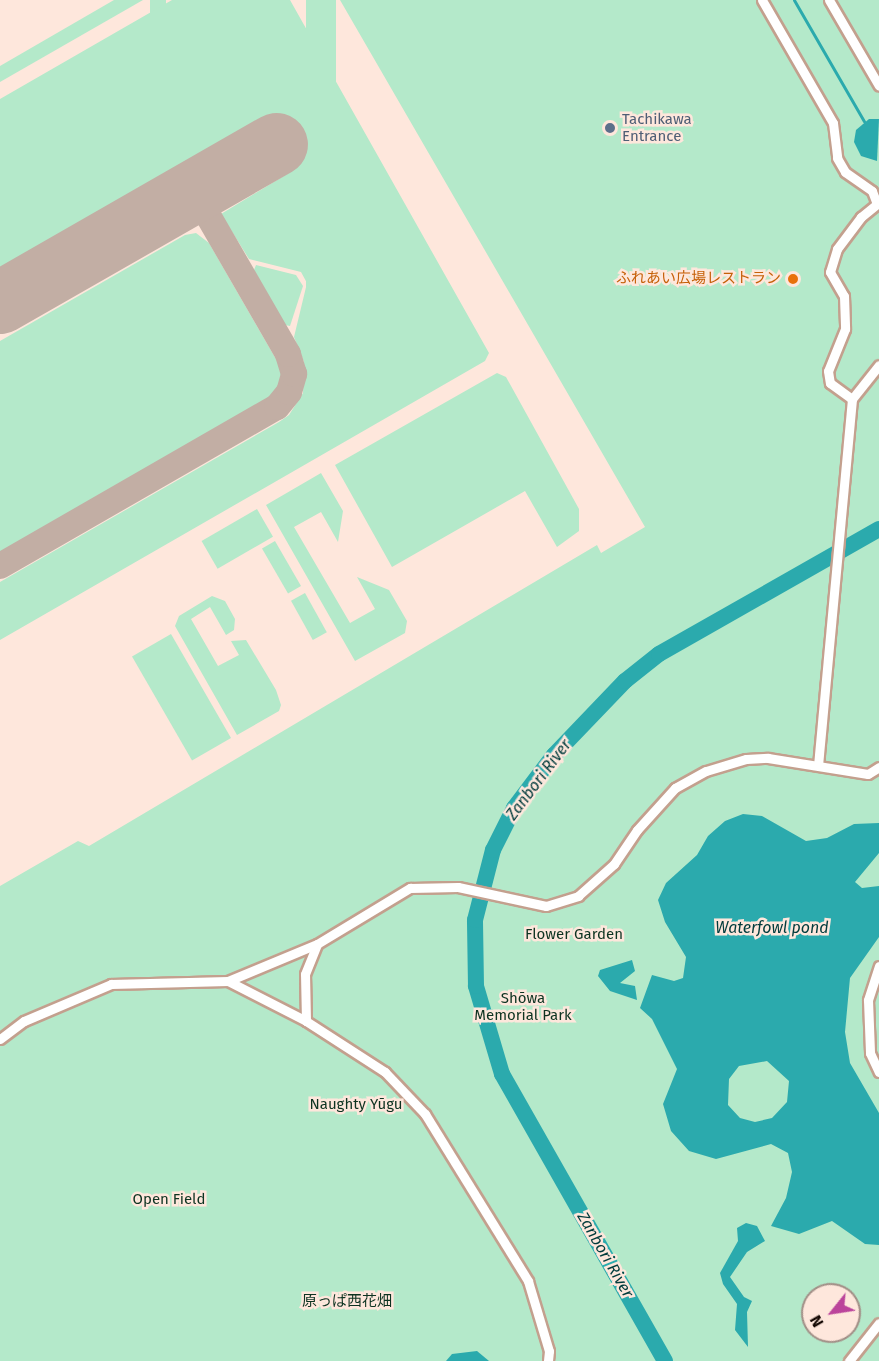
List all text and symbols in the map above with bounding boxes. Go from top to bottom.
place label: Tachikawa Entrance [622,110,692,145]
marker: Tachikawa Entrance [603,121,617,135]
place label: ふれあい広場レストラン [616,270,781,288]
marker: ふれあい広場レストラン [786,272,800,286]
water label: Zanbori River [503,736,575,824]
water label: Waterfowl pond [715,918,829,938]
park label: Flower Garden [525,926,623,944]
park label: Shōwa Memorial Park [474,989,572,1024]
park label: Naughty Yūgu [309,1096,403,1114]
park label: Open Field [133,1191,205,1209]
water label: Zanbori River [573,1209,637,1301]
north arrow [801,1283,861,1343]
park label: 原っぱ西花畑 [302,1293,392,1311]
text: N [806,1312,828,1331]

